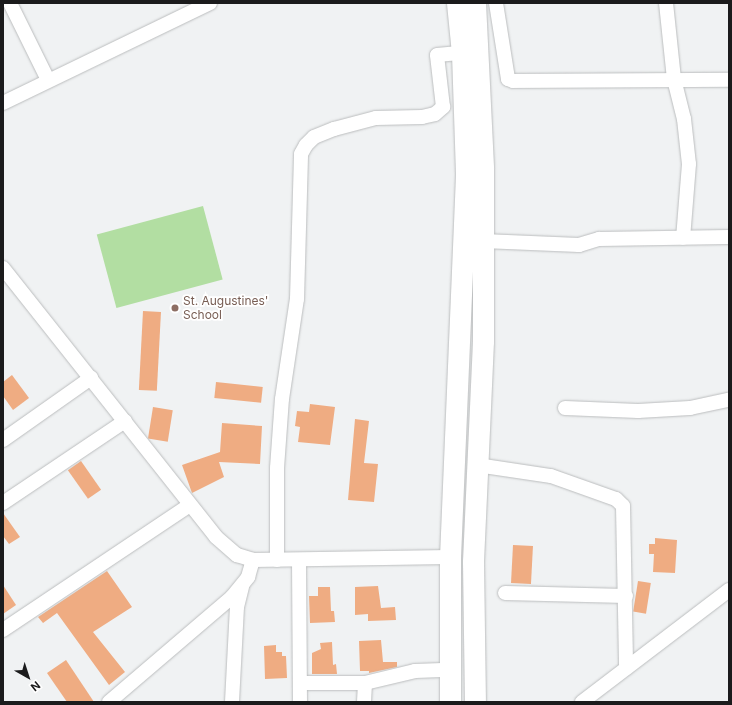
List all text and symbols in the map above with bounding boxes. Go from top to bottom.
place label: St. Augustines' School [183,294,268,322]
marker: St. Augustines' School [170,303,180,313]
north arrow [8,657,48,697]
text: N [28,678,43,694]

